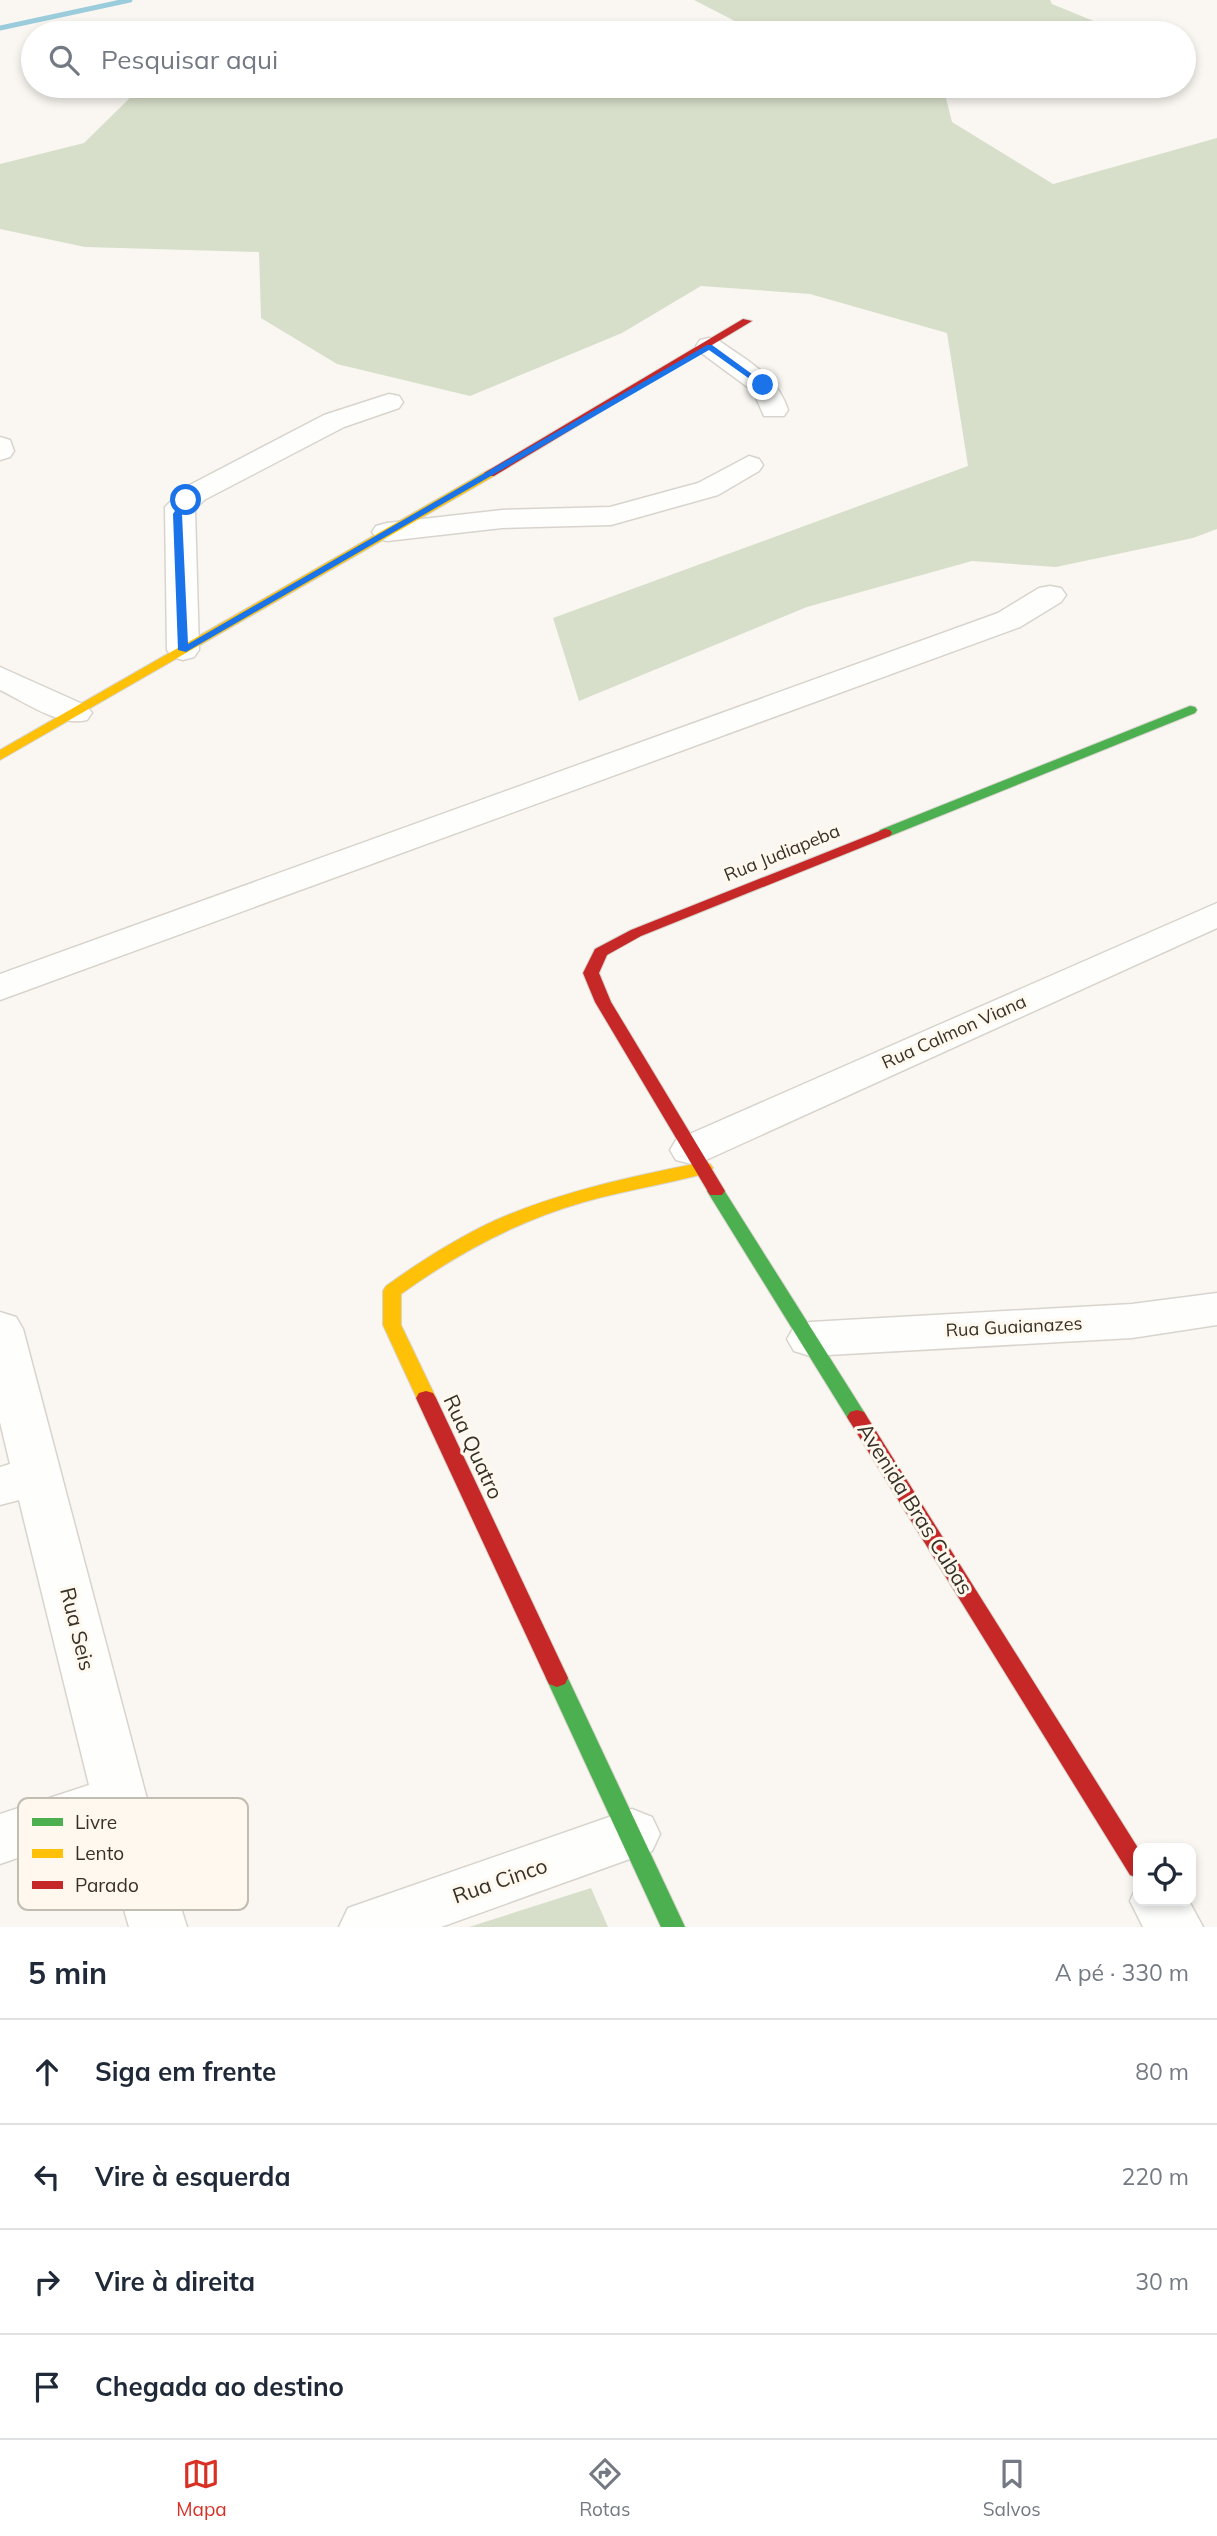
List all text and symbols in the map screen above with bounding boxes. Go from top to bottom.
search box [21,21,1196,98]
icon: search [45,41,83,79]
text: Pesquisar aqui [101,43,278,76]
route end [747,369,778,400]
route start [170,484,201,515]
street label: Rua Judiapeba [721,819,843,886]
street label: Rua Calmon Viana [878,989,1030,1074]
street label: Rua Guaianazes [945,1311,1083,1342]
street label: Rua Quatro [438,1390,509,1503]
street label: Avenida Bras Cubas [853,1418,979,1599]
street label: Rua Seis [55,1585,101,1673]
legend [18,1798,248,1910]
text: Livre [75,1810,117,1834]
text: Lento [75,1841,124,1865]
map controls [1133,1843,1196,1906]
button: locate [1133,1843,1196,1906]
street label: Rua Cinco [449,1852,551,1908]
text: Parado [75,1873,139,1897]
text: 5 min [28,1954,107,1992]
text: A pé · 330 m [1055,1958,1189,1987]
icon: ahead [28,2053,66,2091]
text: Siga em frente [95,2055,276,2088]
text: 80 m [1135,2057,1189,2086]
icon: left [28,2158,66,2196]
text: Vire à esquerda [95,2160,291,2193]
text: 220 m [1121,2162,1189,2191]
icon: right [28,2263,66,2301]
text: Vire à direita [95,2265,255,2298]
text: 30 m [1135,2267,1189,2296]
icon: arrive [28,2368,66,2406]
text: Chegada ao destino [95,2370,344,2403]
tab: Mapa [176,2455,227,2521]
tab: Rotas [579,2455,630,2521]
tab: Salvos [983,2455,1041,2521]

